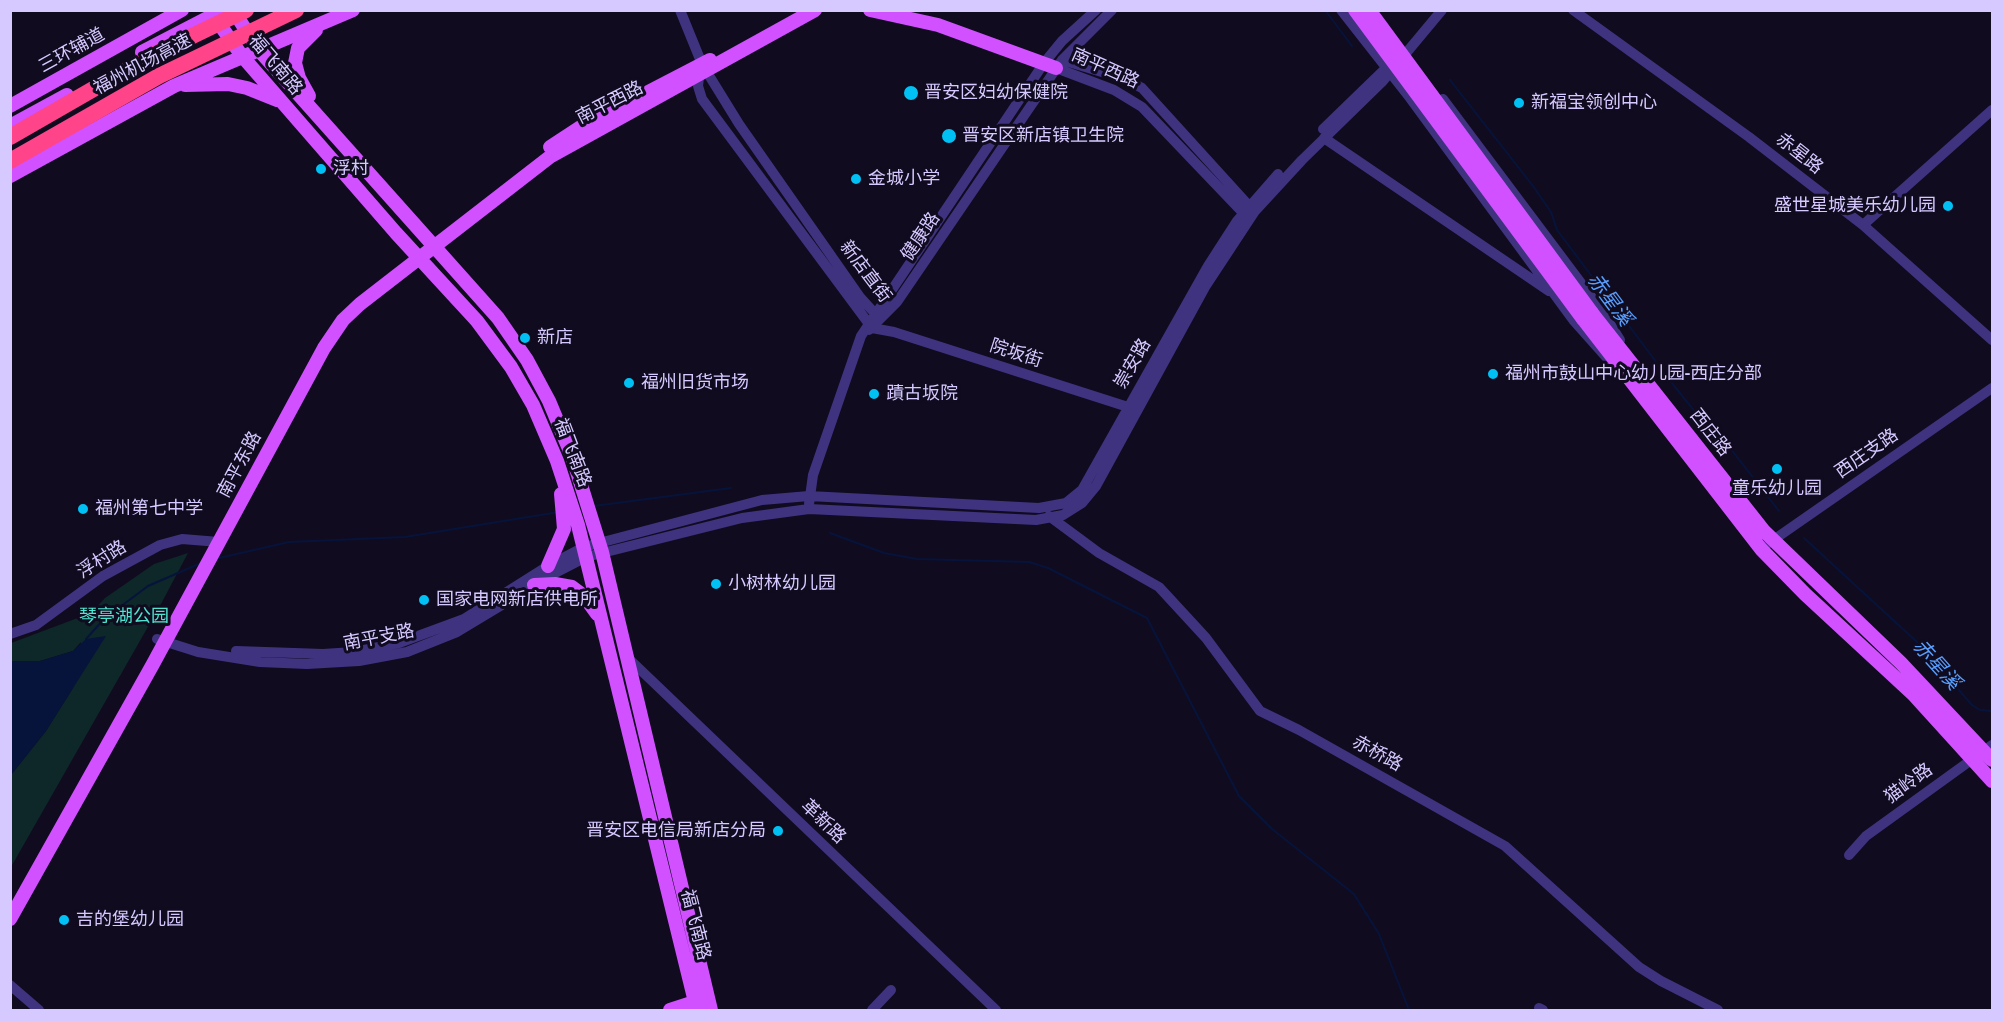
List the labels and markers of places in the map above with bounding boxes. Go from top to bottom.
place label: 晋安区妇幼保健院 [924,82,1068,104]
marker: 晋安区妇幼保健院 [902,84,920,102]
place label: 新福宝领创中心 [1531,92,1657,114]
marker: 新福宝领创中心 [1512,96,1526,110]
place label: 晋安区新店镇卫生院 [962,125,1124,147]
marker: 晋安区新店镇卫生院 [940,127,958,145]
place label: 浮村 [333,158,369,180]
marker: 浮村 [314,162,328,176]
place label: 金城小学 [868,168,940,190]
marker: 金城小学 [849,172,863,186]
place label: 盛世星城美乐幼儿园 [1774,195,1936,217]
marker: 盛世星城美乐幼儿园 [1941,199,1955,213]
place label: 新店 [537,327,573,349]
marker: 新店 [518,331,532,345]
place label: 福州市鼓山中心幼儿园-西庄分部 [1505,363,1762,385]
marker: 福州市鼓山中心幼儿园-西庄分部 [1486,367,1500,381]
place label: 福州旧货市场 [641,372,749,394]
marker: 福州旧货市场 [622,376,636,390]
place label: 蹟古坂院 [886,383,958,405]
marker: 蹟古坂院 [867,387,881,401]
marker: 童乐幼儿园 [1770,462,1784,476]
place label: 童乐幼儿园 [1732,478,1822,500]
place label: 福州第七中学 [95,498,203,520]
marker: 福州第七中学 [76,502,90,516]
place label: 小树林幼儿园 [728,573,836,595]
marker: 小树林幼儿园 [709,577,723,591]
place label: 国家电网新店供电所 [436,589,598,611]
marker: 国家电网新店供电所 [417,593,431,607]
place label: 晋安区电信局新店分局 [586,820,766,842]
marker: 晋安区电信局新店分局 [771,824,785,838]
place label: 吉的堡幼儿园 [76,909,184,931]
marker: 吉的堡幼儿园 [57,913,71,927]

